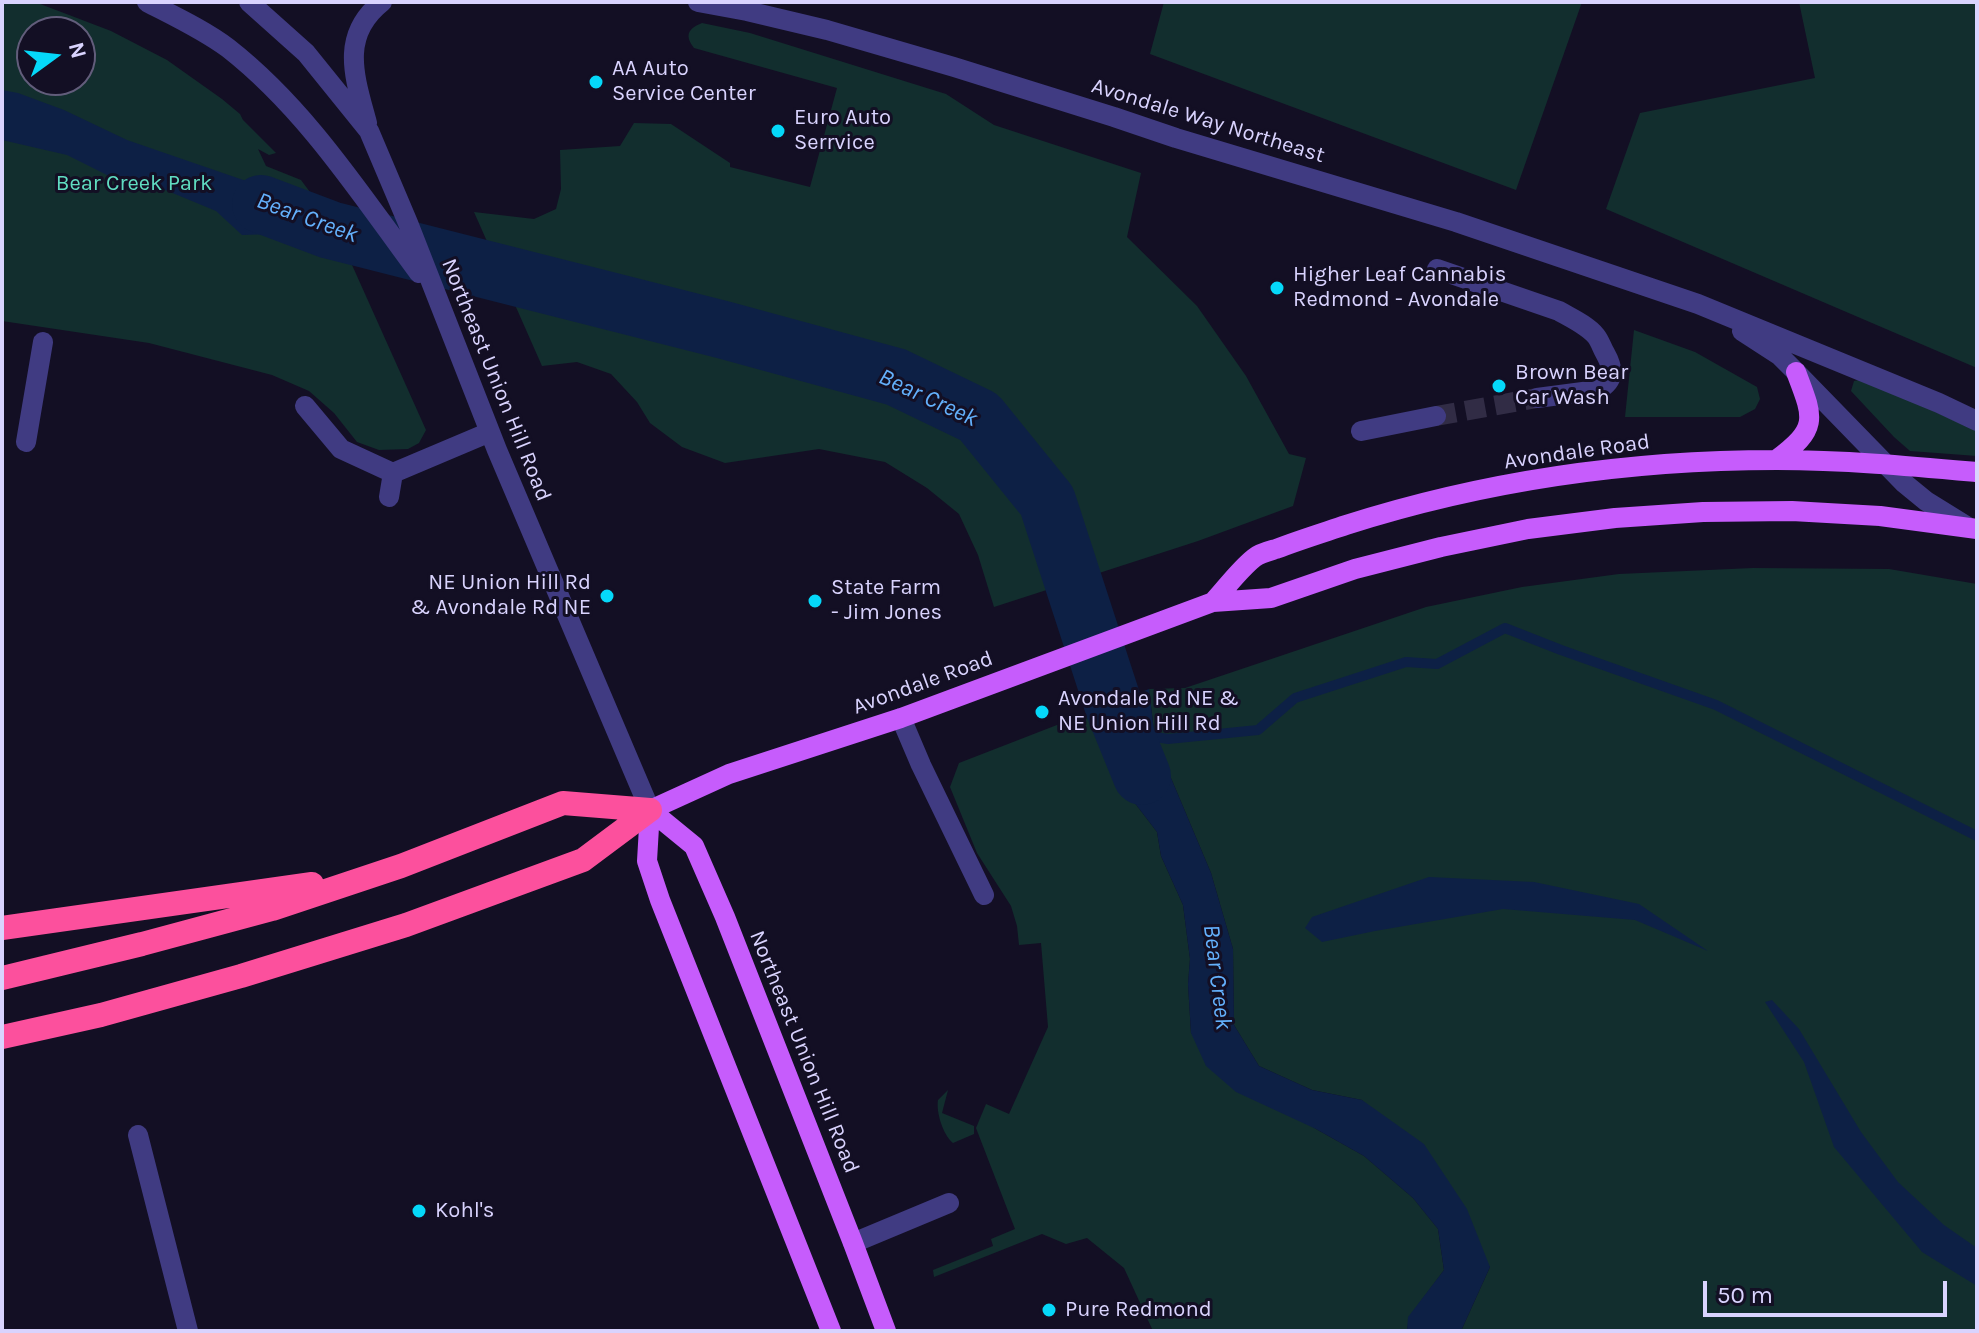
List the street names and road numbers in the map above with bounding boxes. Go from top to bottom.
street label: Avondale Way Northeast [1088,73,1328,169]
street label: Northeast Union Hill Road [435,255,557,505]
street label: Avondale Road [1502,429,1652,475]
street label: Avondale Road [849,645,997,721]
street label: Northeast Union Hill Road [743,927,865,1177]

